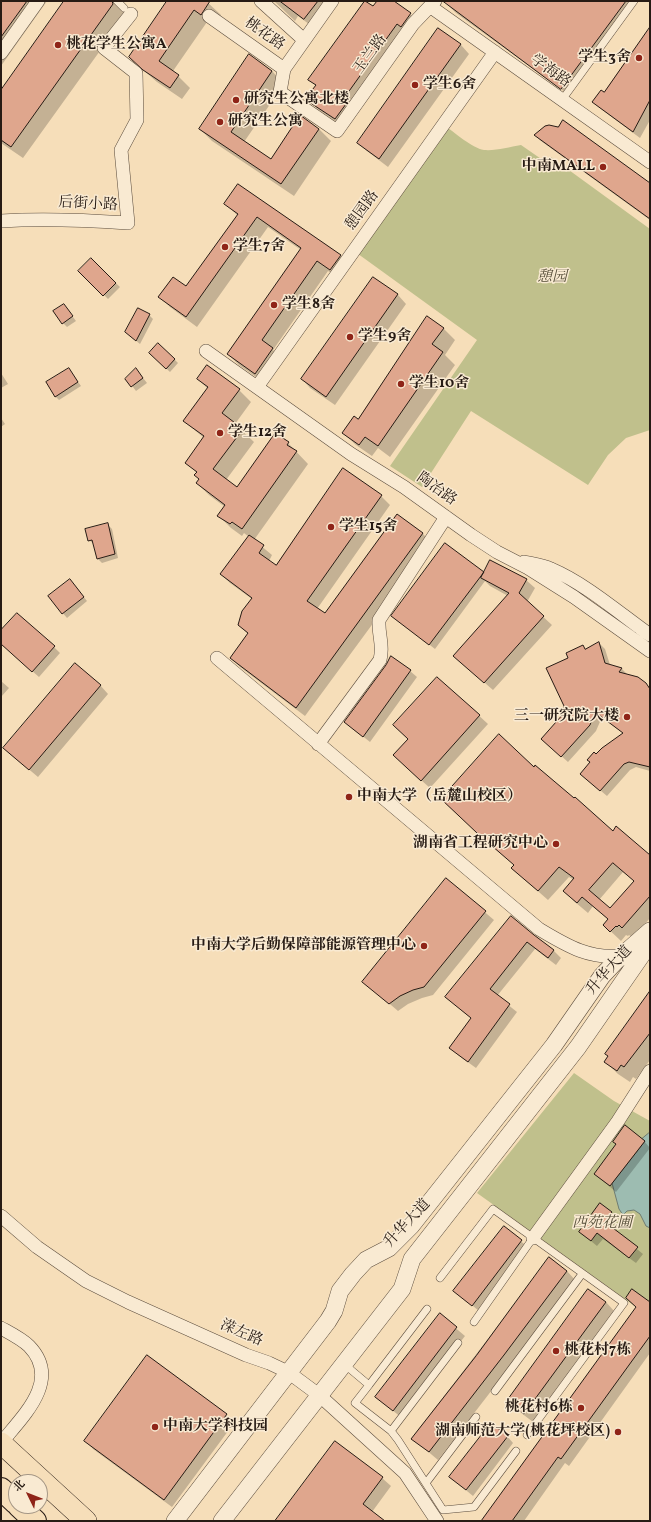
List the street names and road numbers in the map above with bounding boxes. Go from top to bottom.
street label: 桃花路 [240,15,288,55]
street label: 玉兰路 [350,32,392,78]
street label: 学海路 [526,52,574,92]
street label: 憩园路 [342,188,384,234]
street label: 后街小路 [58,194,118,216]
street label: 陶冶路 [412,470,460,510]
street label: 升华大道 [583,943,637,999]
street label: 升华大道 [381,1196,435,1252]
street label: 溁左路 [217,1317,265,1351]

